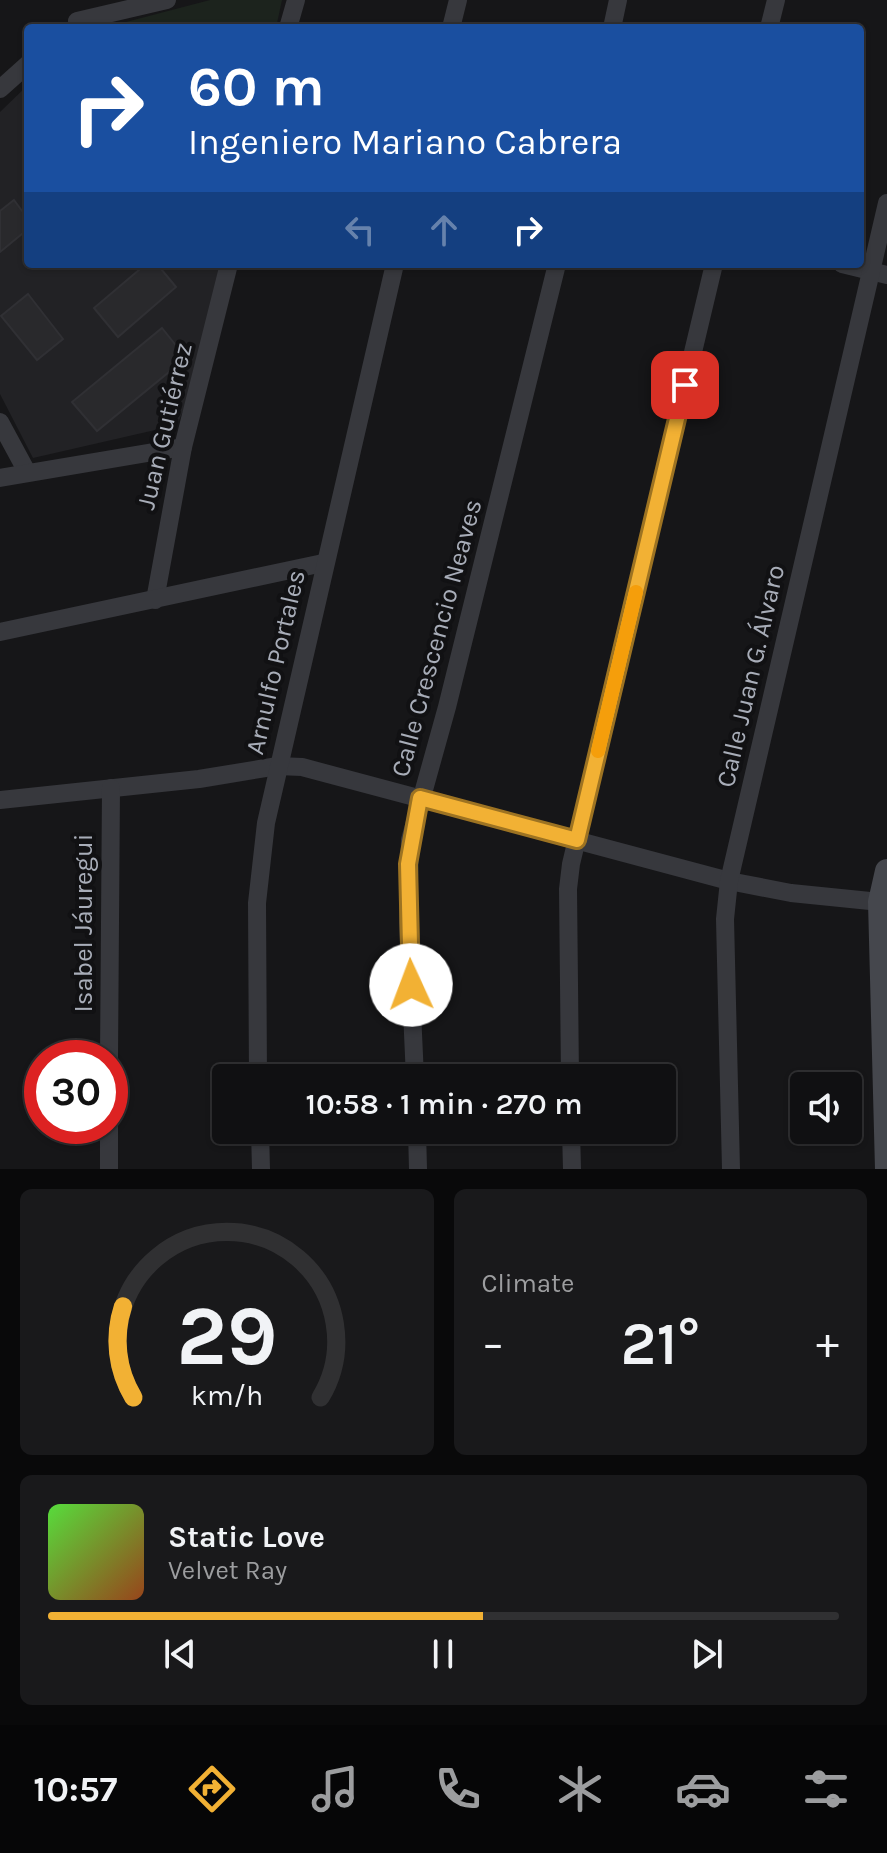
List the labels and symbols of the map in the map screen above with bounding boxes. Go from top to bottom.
street label: Juan Gutiérrez [130,340,199,513]
pin [651,351,719,419]
street label: Calle Crescencio Neaves [384,496,488,780]
street label: Calle Juan G. Álvaro [709,562,791,790]
street label: Arnulfo Portales [239,567,312,758]
street label: Isabel Jáuregui [68,834,99,1012]
position arrow [369,943,453,1027]
speed limit sign: 30 [24,1040,128,1144]

